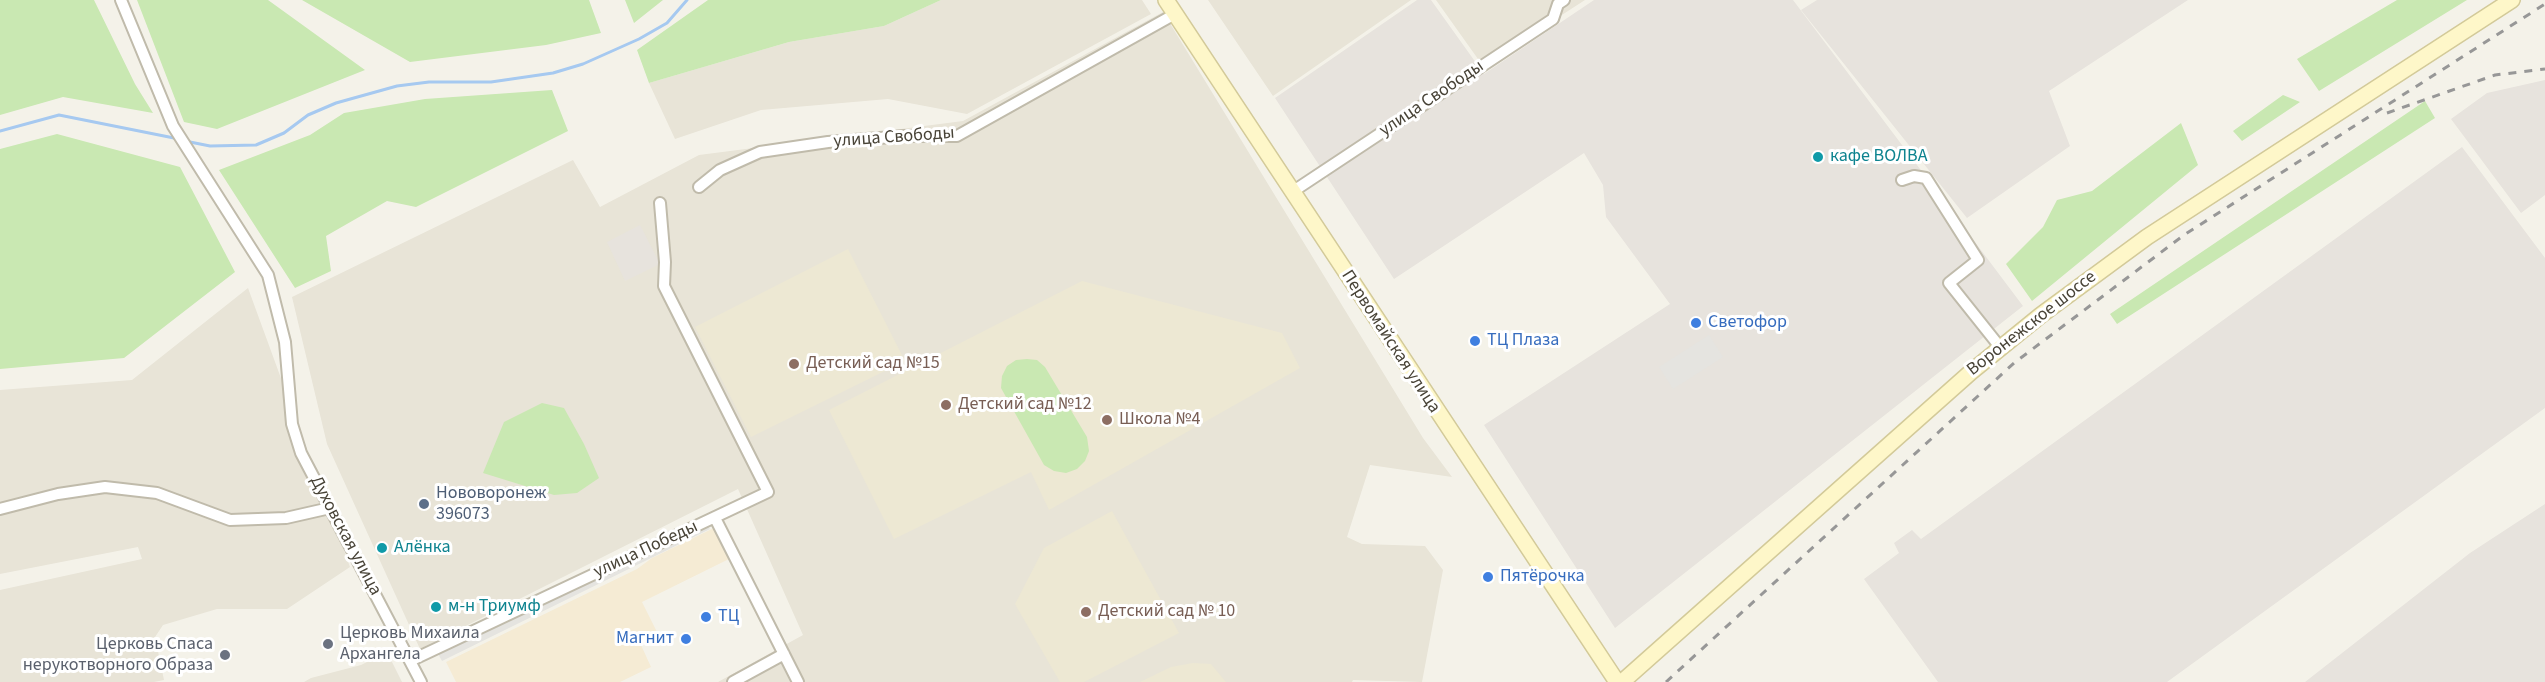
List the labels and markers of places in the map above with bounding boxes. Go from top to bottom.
place label: кафе ВОЛВА [1830,146,1928,168]
marker: кафе ВОЛВА [1811,150,1825,164]
place label: Светофор [1708,312,1787,334]
marker: Светофор [1689,316,1703,330]
place label: ТЦ Плаза [1487,330,1559,352]
marker: ТЦ Плаза [1468,334,1482,348]
place label: Детский сад №15 [806,353,940,375]
marker: Детский сад №15 [787,357,801,371]
place label: Детский сад №12 [958,394,1092,416]
marker: Детский сад №12 [939,398,953,412]
place label: Школа №4 [1119,409,1200,431]
marker: Школа №4 [1100,413,1114,427]
place label: Нововоронеж 396073 [436,483,546,526]
marker: Нововоронеж 396073 [417,497,431,511]
place label: Алёнка [394,537,451,559]
marker: Алёнка [375,541,389,555]
place label: Пятёрочка [1500,566,1585,588]
marker: Пятёрочка [1481,570,1495,584]
place label: м-н Триумф [448,596,541,618]
marker: м-н Триумф [429,600,443,614]
place label: Детский сад № 10 [1098,601,1235,623]
marker: Детский сад № 10 [1079,605,1093,619]
place label: ТЦ [718,606,739,628]
marker: ТЦ [699,610,713,624]
place label: Церковь Михаила Архангела [340,623,480,666]
place label: Магнит [616,628,674,650]
marker: Магнит [679,632,693,646]
place label: Церковь Спаса нерукотворного Образа [23,634,213,676]
marker: Церковь Михаила Архангела [321,637,335,651]
marker: Церковь Спаса нерукотворного Образа [218,648,232,662]

